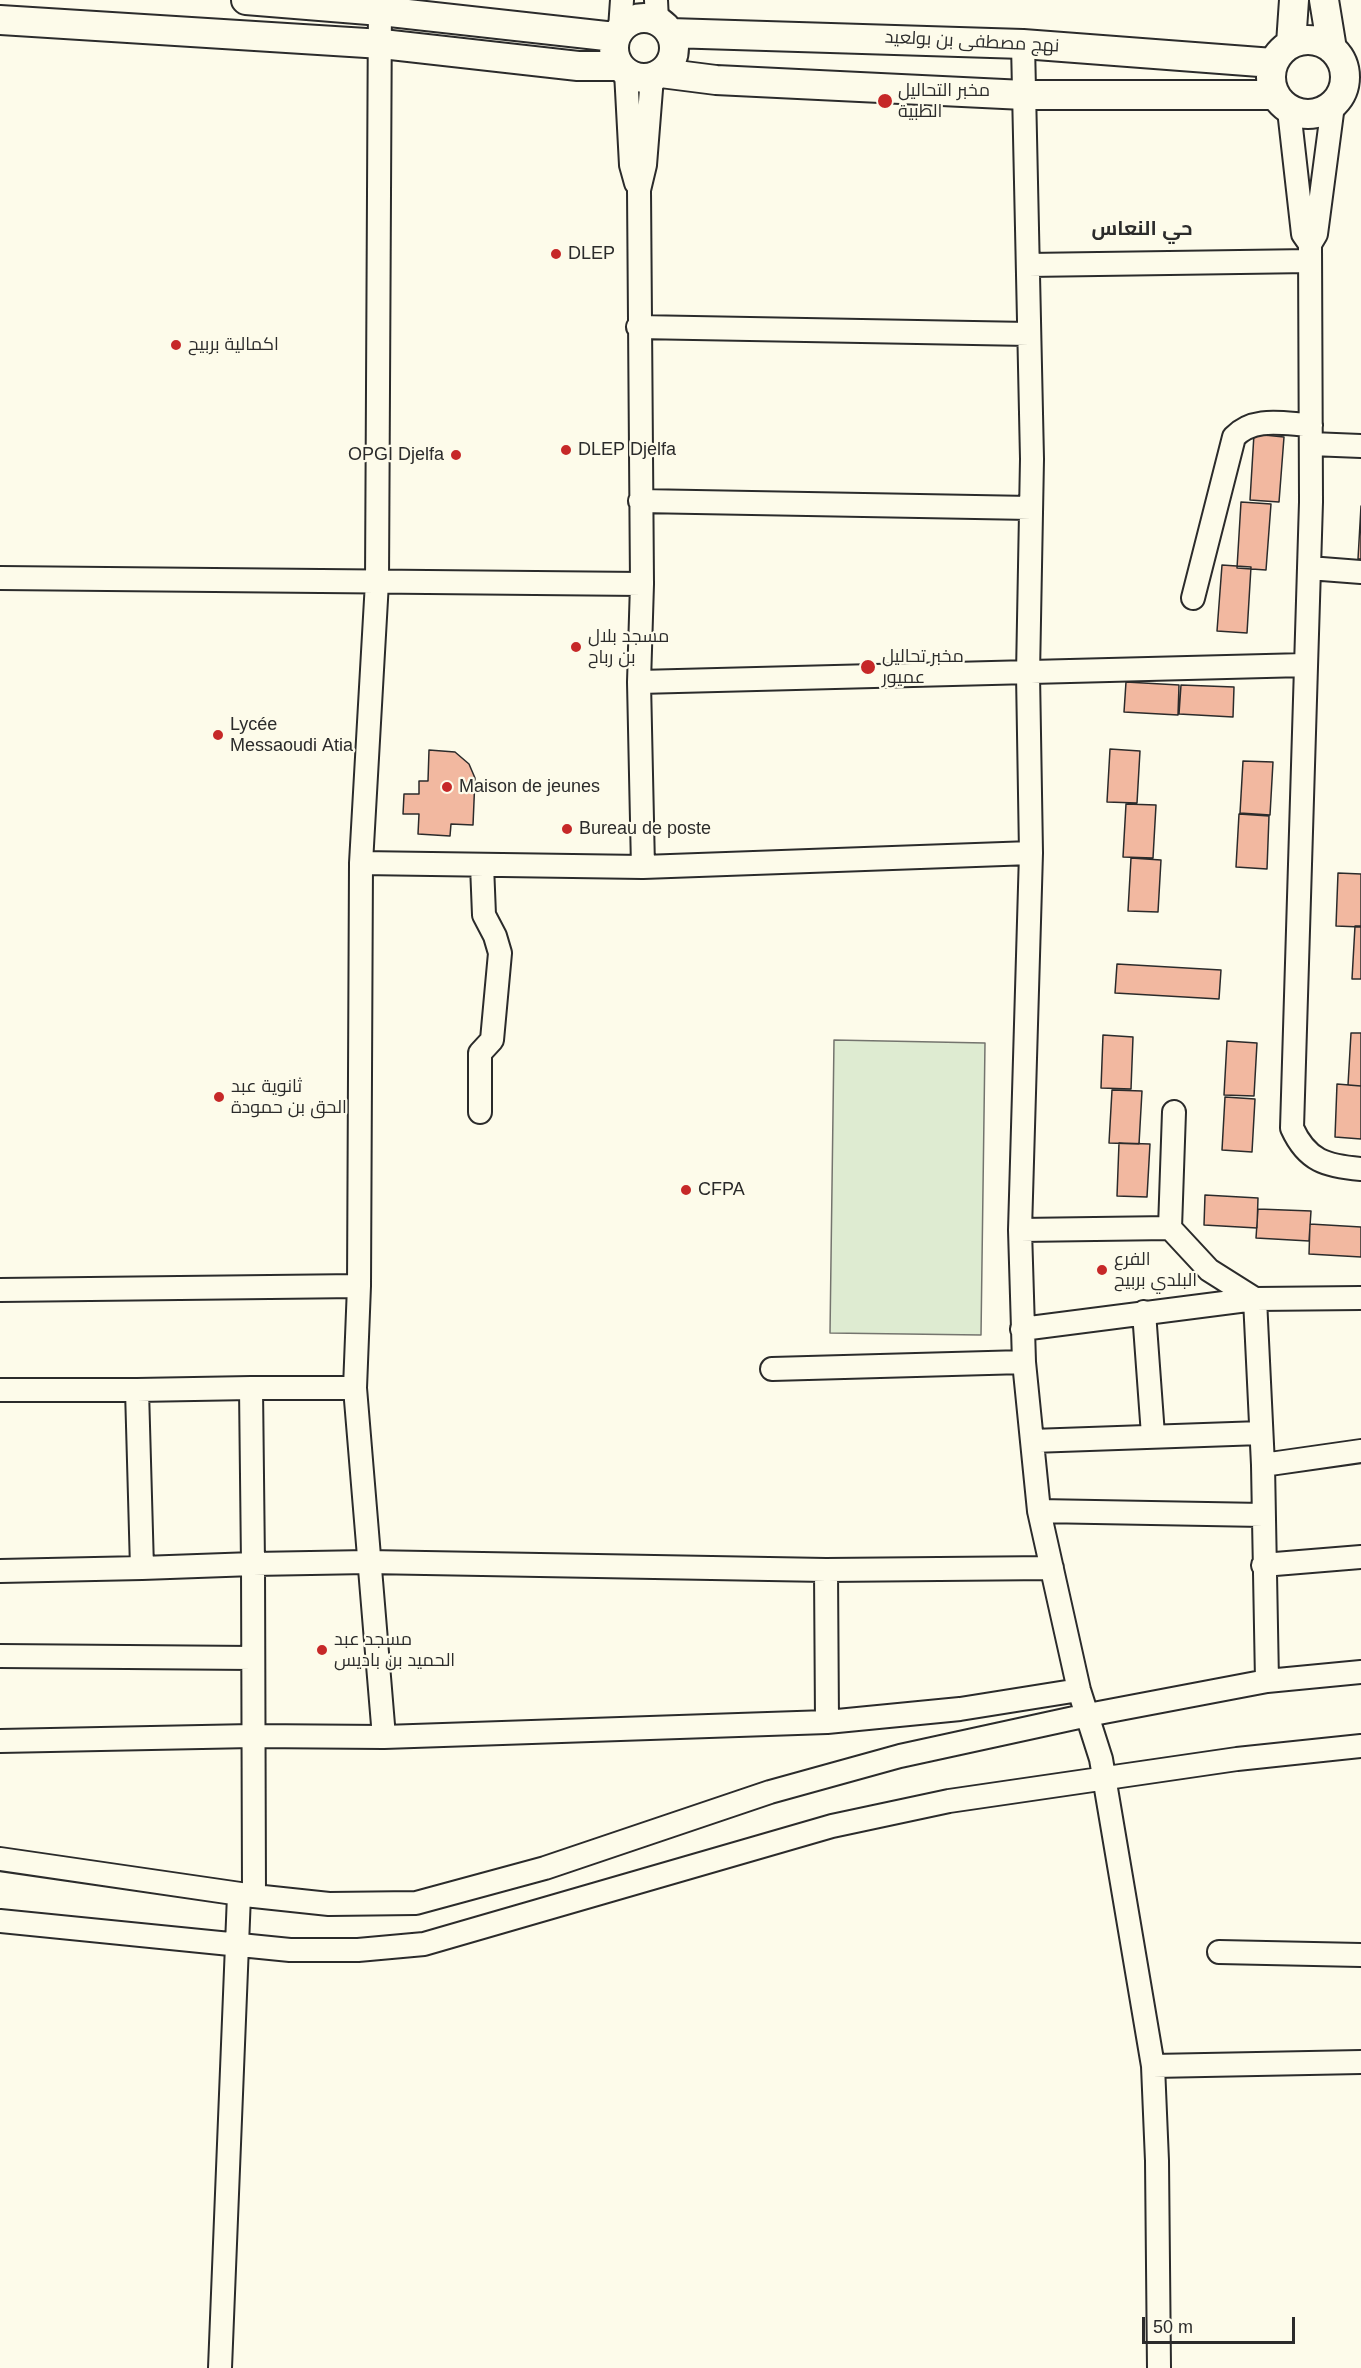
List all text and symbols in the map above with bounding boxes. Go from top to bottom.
street label: نهج مصطفى بن بولعيد [884,27,1060,57]
place label: مخبر التحاليل الطبية [898,80,990,122]
marker: مخبر التحاليل الطبية [876,92,894,110]
district label: حي النعاس [1091,217,1193,241]
place label: DLEP [568,243,615,265]
marker: DLEP [549,247,563,261]
place label: اكمالية بربيح [188,334,279,356]
marker: اكمالية بربيح [169,338,183,352]
place label: DLEP Djelfa [578,439,676,461]
marker: DLEP Djelfa [559,443,573,457]
place label: OPGI Djelfa [348,444,444,466]
marker: OPGI Djelfa [449,448,463,462]
place label: مسجد بلال بن رباح [588,626,669,668]
marker: مسجد بلال بن رباح [569,640,583,654]
place label: مخبر تحاليل عميور [882,646,964,688]
marker: مخبر تحاليل عميور [859,658,877,676]
place label: Lycée Messaoudi Atia [230,714,353,756]
marker: Lycée Messaoudi Atia [211,728,225,742]
place label: Maison de jeunes [459,776,600,798]
marker: Maison de jeunes [440,780,454,794]
place label: Bureau de poste [579,818,711,840]
marker: Bureau de poste [560,822,574,836]
place label: ثانوية عبد الحق بن حمودة [231,1076,347,1118]
marker: ثانوية عبد الحق بن حمودة [212,1090,226,1104]
place label: CFPA [698,1179,745,1201]
marker: CFPA [679,1183,693,1197]
place label: الفرع البلدي بربيح [1114,1249,1197,1292]
marker: الفرع البلدي بربيح [1095,1263,1109,1277]
place label: مسجد عبد الحميد بن باديس [334,1629,455,1672]
marker: مسجد عبد الحميد بن باديس [315,1643,329,1657]
scale bar [1145,2305,1298,2343]
text: 50 m [1153,2317,1193,2337]

